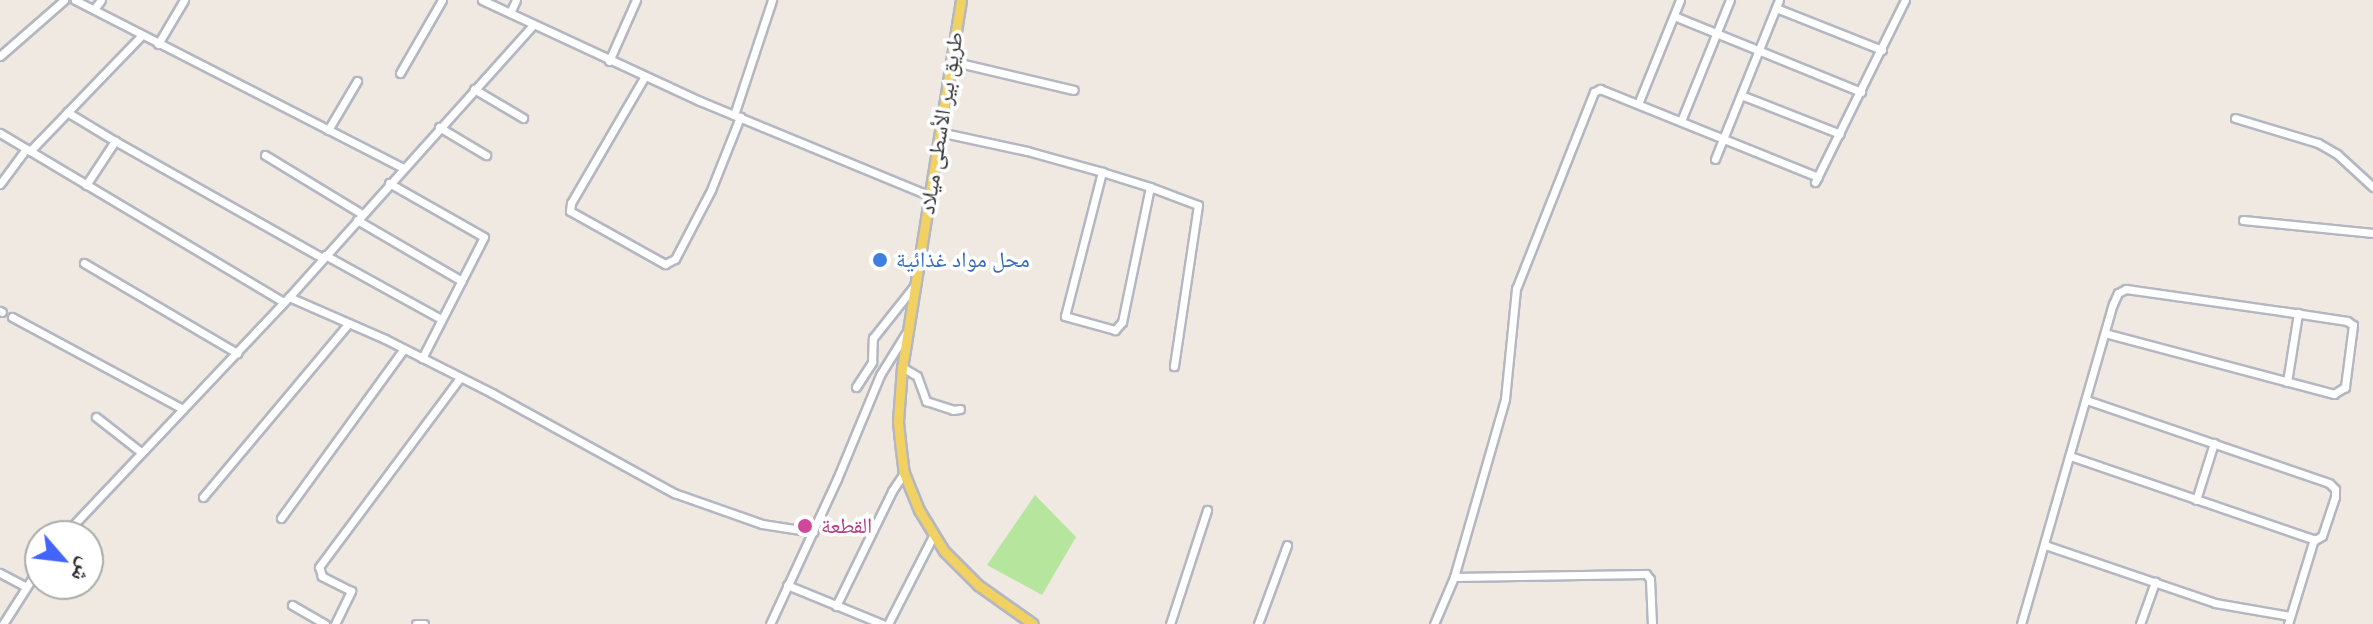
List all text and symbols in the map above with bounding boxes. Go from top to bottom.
street label: طريق بير الأسطى ميلاد [914,30,968,216]
place label: محل مواد غذائية [896,247,1030,273]
marker: محل مواد غذائية [871,251,889,269]
place label: القطعة [821,513,872,539]
marker: القطعة [796,517,814,535]
north arrow [24,520,104,600]
text: ش [66,554,100,587]

